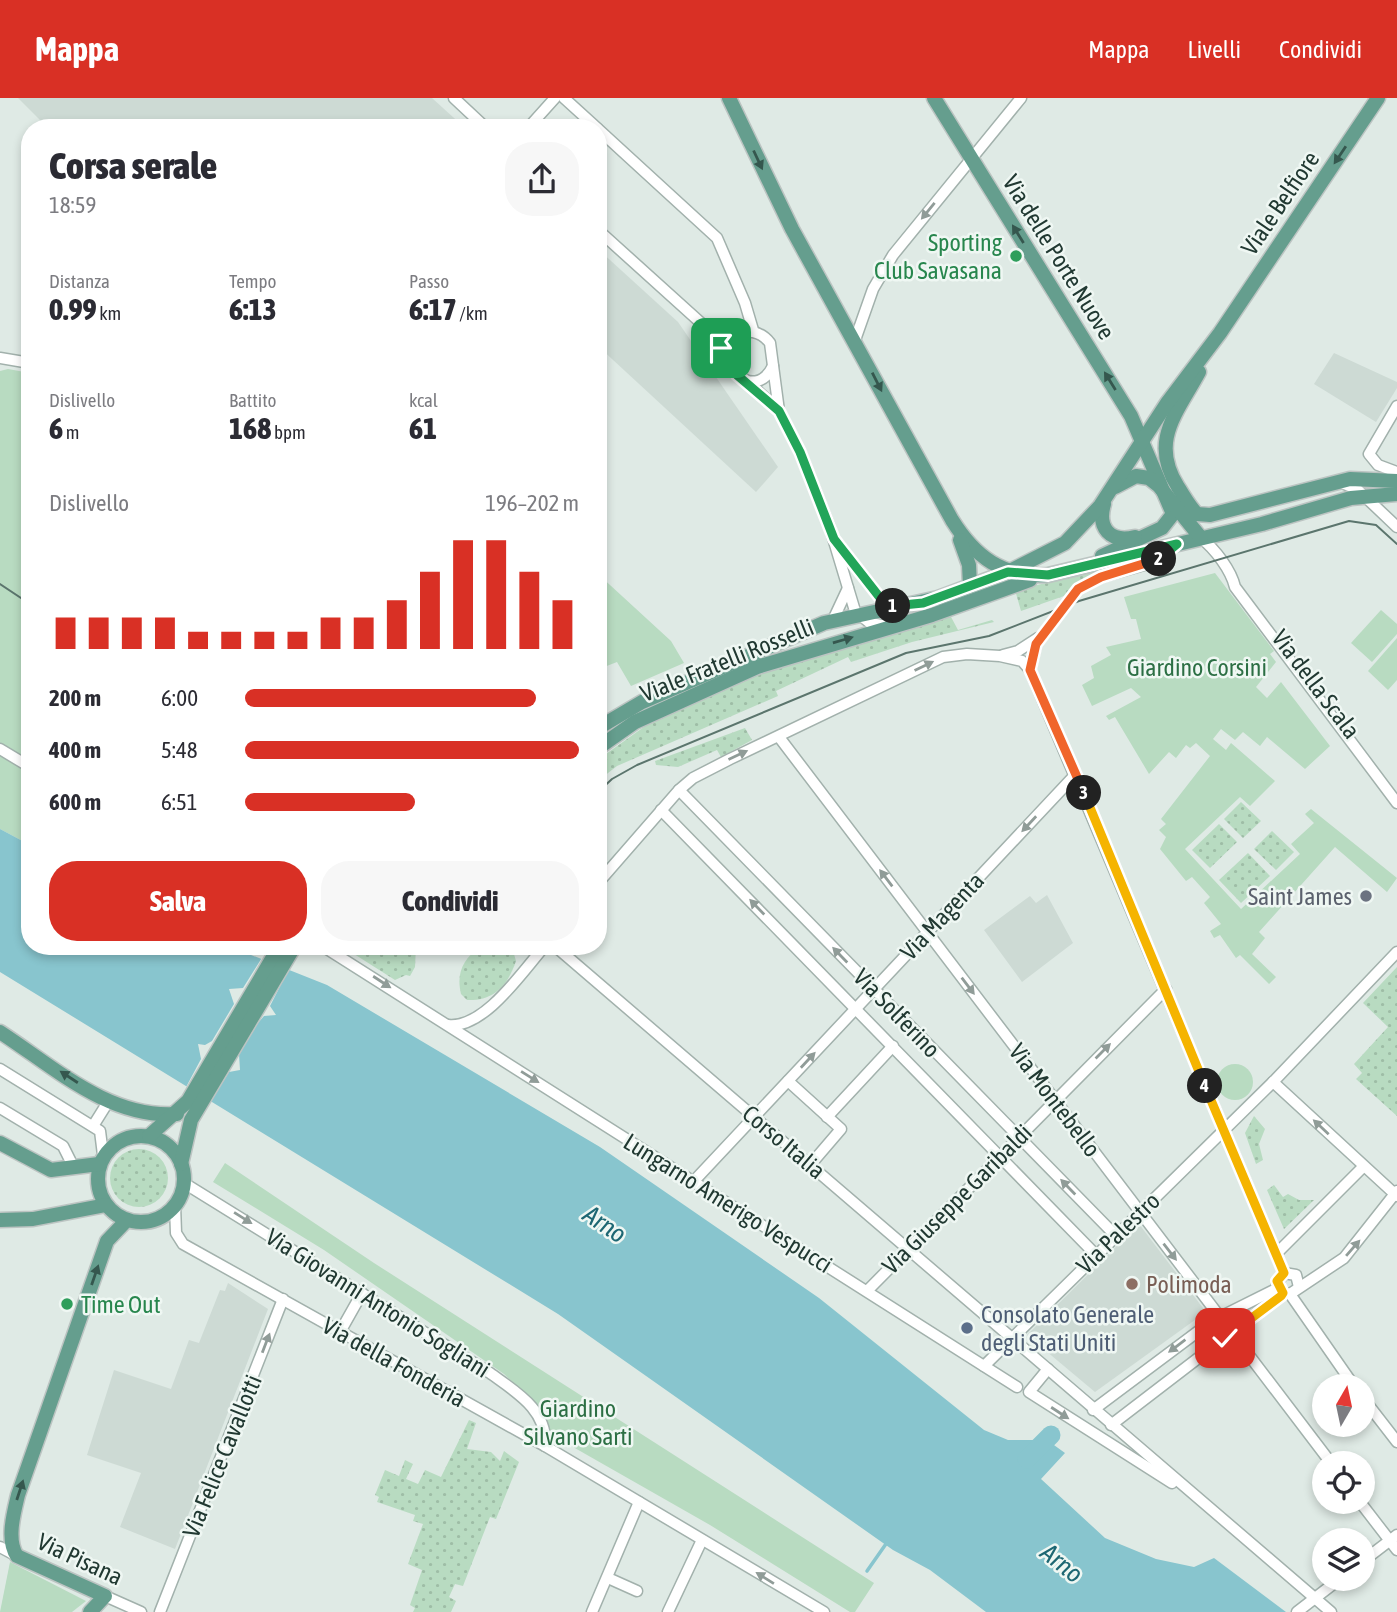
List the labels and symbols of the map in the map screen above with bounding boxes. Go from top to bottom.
one-way arrow [1334,145,1347,164]
street label: Viale Belfiore [1236,146,1324,260]
one-way arrow [752,150,764,170]
street label: Via delle Porte Nuove [998,170,1120,344]
one-way arrow [921,203,936,220]
one-way arrow [1011,224,1024,244]
place label: Sporting Club Savasana [874,229,1003,284]
marker: Sporting Club Savasana [1008,248,1024,264]
pin [691,318,751,378]
one-way arrow [871,372,883,392]
one-way arrow [1103,372,1116,391]
pin: 2 [1142,542,1176,576]
pin: 1 [876,588,910,624]
street label: Viale Fratelli Rosselli [637,613,817,707]
street label: Via della Scala [1266,624,1366,744]
one-way arrow [833,634,854,644]
park label: Giardino Corsini [1127,654,1267,681]
one-way arrow [914,660,934,671]
one-way arrow [728,750,748,761]
pin: 3 [1066,776,1102,810]
one-way arrow [1021,815,1037,832]
street label: Via Magenta [895,867,989,965]
one-way arrow [878,869,893,887]
place label: Saint James [1248,883,1352,910]
marker: Saint James [1358,888,1374,904]
one-way arrow [749,899,765,916]
one-way arrow [832,946,849,963]
street label: Via Solferino [848,963,946,1063]
one-way arrow [373,975,392,988]
one-way arrow [961,977,976,995]
street label: Via Montebello [1004,1038,1106,1162]
one-way arrow [1095,1043,1112,1060]
one-way arrow [799,1052,815,1069]
pin: 4 [1188,1068,1222,1104]
one-way arrow [60,1070,78,1084]
one-way arrow [520,1070,539,1083]
street label: Corso Italia [737,1100,831,1184]
street label: Via Giuseppe Garibaldi [877,1119,1037,1279]
one-way arrow [1312,1119,1330,1135]
street label: Lungarno Amerigo Vespucci [619,1128,837,1278]
one-way arrow [1059,1179,1076,1196]
street label: Via Palestro [1071,1187,1165,1279]
water label: Arno [577,1198,632,1249]
one-way arrow [233,1212,252,1225]
street label: Via Giovanni Antonio Sogliani [261,1223,495,1383]
one-way arrow [1345,1239,1360,1256]
one-way arrow [1163,1242,1178,1260]
one-way arrow [90,1264,101,1285]
place label: Polimoda [1146,1271,1232,1298]
marker: Polimoda [1124,1276,1140,1292]
place label: Time Out [81,1291,161,1318]
marker: Time Out [59,1296,75,1312]
place label: Consolato Generale degli Stati Uniti [981,1301,1154,1356]
pin [1195,1308,1255,1368]
street label: Via della Fonderia [318,1312,470,1412]
marker: Consolato Generale degli Stati Uniti [959,1320,975,1336]
one-way arrow [261,1333,272,1354]
one-way arrow [1168,1339,1186,1353]
street label: Via Felice Cavallotti [177,1371,267,1541]
north arrow [1312,1374,1376,1437]
park label: Giardino Silvano Sarti [523,1395,633,1450]
one-way arrow [1051,1406,1070,1419]
one-way arrow [16,1479,26,1500]
street label: Via Pisana [33,1528,127,1590]
water label: Arno [1034,1536,1089,1589]
one-way arrow [755,1572,774,1585]

